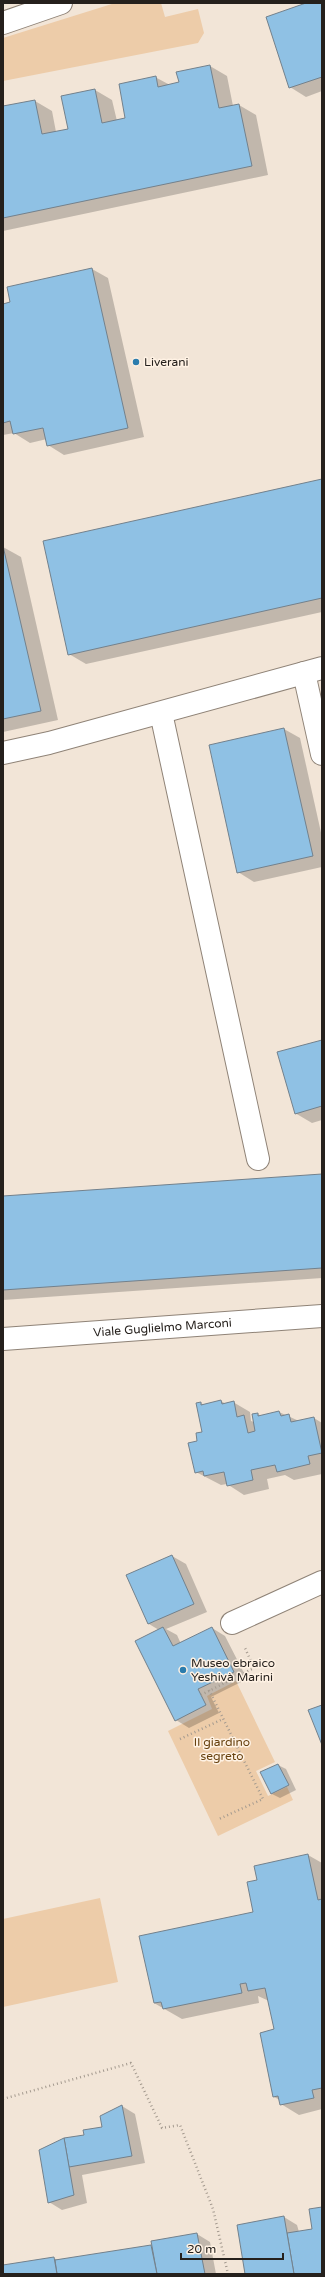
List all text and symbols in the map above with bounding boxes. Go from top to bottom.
place label: Liverani [144,355,189,369]
marker: Liverani [131,357,141,367]
street label: Viale Guglielmo Marconi [93,1316,232,1339]
place label: Museo ebraico Yeshivà Marini [191,1656,275,1684]
marker: Museo ebraico Yeshivà Marini [178,1665,188,1675]
park label: Il giardino segreto [194,1735,250,1763]
scale bar [181,2235,283,2261]
text: 20 m [187,2242,216,2256]

